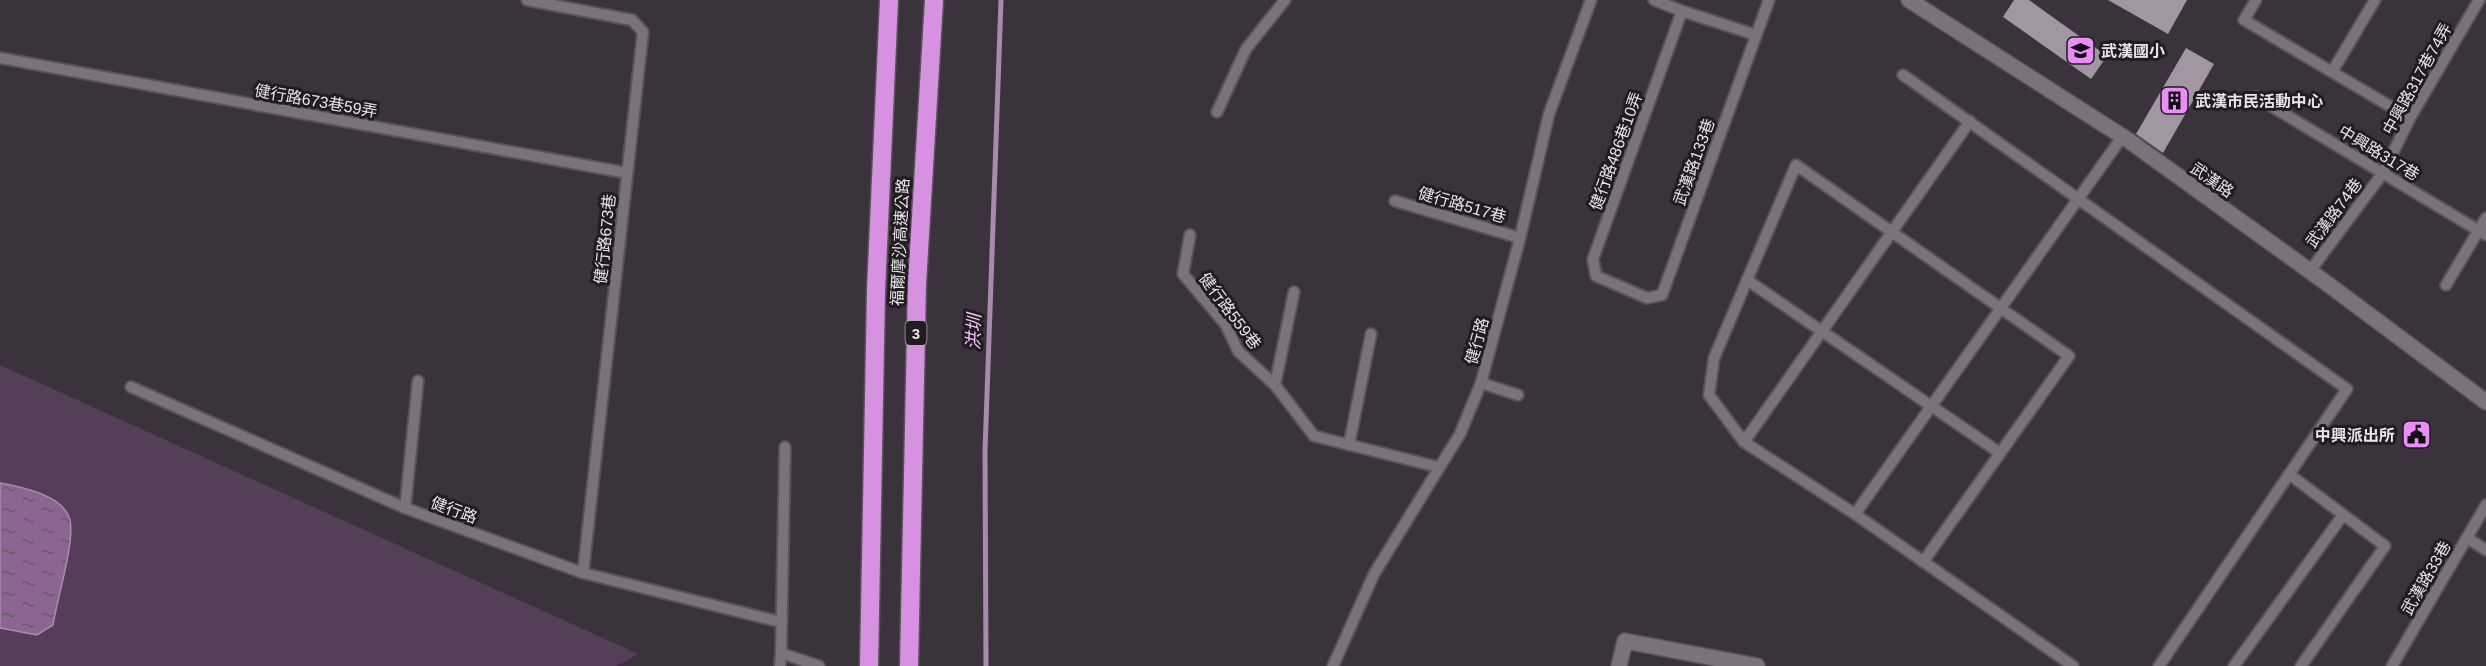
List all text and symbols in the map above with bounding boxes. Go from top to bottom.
street label: 中興路317巷74弄 [2379,20,2455,138]
school or university icon: 武漢國小 [2064,35,2096,67]
place label: 武漢國小 [2101,43,2165,60]
street label: 健行路673巷59弄 [253,82,379,120]
building icon: 武漢市民活動中心 [2158,85,2190,117]
street label: 健行路486巷10弄 [1587,90,1645,212]
place label: 武漢市民活動中心 [2195,93,2323,110]
street label: 武漢路133巷 [1671,116,1717,208]
street label: 中興路317巷 [2336,122,2422,184]
street label: 武漢路 [2187,159,2237,201]
street label: 武漢路74巷 [2303,175,2365,251]
street label: 福爾摩沙高速公路 [888,178,912,306]
street label: 健行路517巷 [1416,184,1508,226]
street label: 健行路673巷 [592,193,618,285]
street label: 健行路559巷 [1196,270,1264,352]
water label: 洪圳 [963,311,985,350]
street label: 健行路 [1463,316,1491,366]
road number: 3 [906,321,926,345]
public building icon: 中興派出所 [2400,419,2432,451]
place label: 中興派出所 [2315,427,2395,444]
street label: 健行路 [429,494,479,526]
street label: 武漢路33巷 [2398,538,2454,618]

